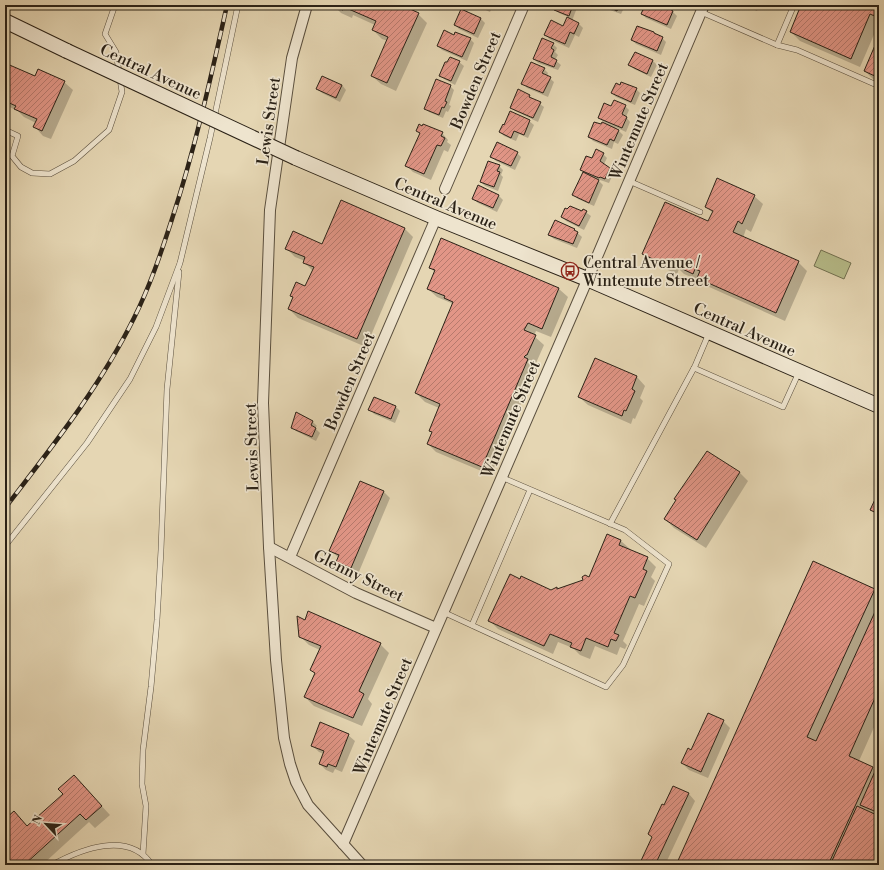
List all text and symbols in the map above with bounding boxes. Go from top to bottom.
street label: Bowden Street [446,28,506,133]
street label: Central Avenue [97,40,205,104]
street label: Wintemute Street [605,59,673,184]
street label: Lewis Street [253,76,285,166]
street label: Central Avenue [391,173,500,235]
place label: Central Avenue / Wintemute Street [582,253,709,291]
bus stop icon: Central Avenue / Wintemute Street [560,261,580,281]
street label: Central Avenue [690,298,799,361]
street label: Bowden Street [320,329,380,434]
street label: Wintemute Street [477,357,545,482]
street label: Lewis Street [240,402,264,492]
street label: Glenny Street [310,545,407,607]
street label: Wintemute Street [349,654,417,779]
north arrow [26,804,66,844]
text: N [30,813,46,827]

